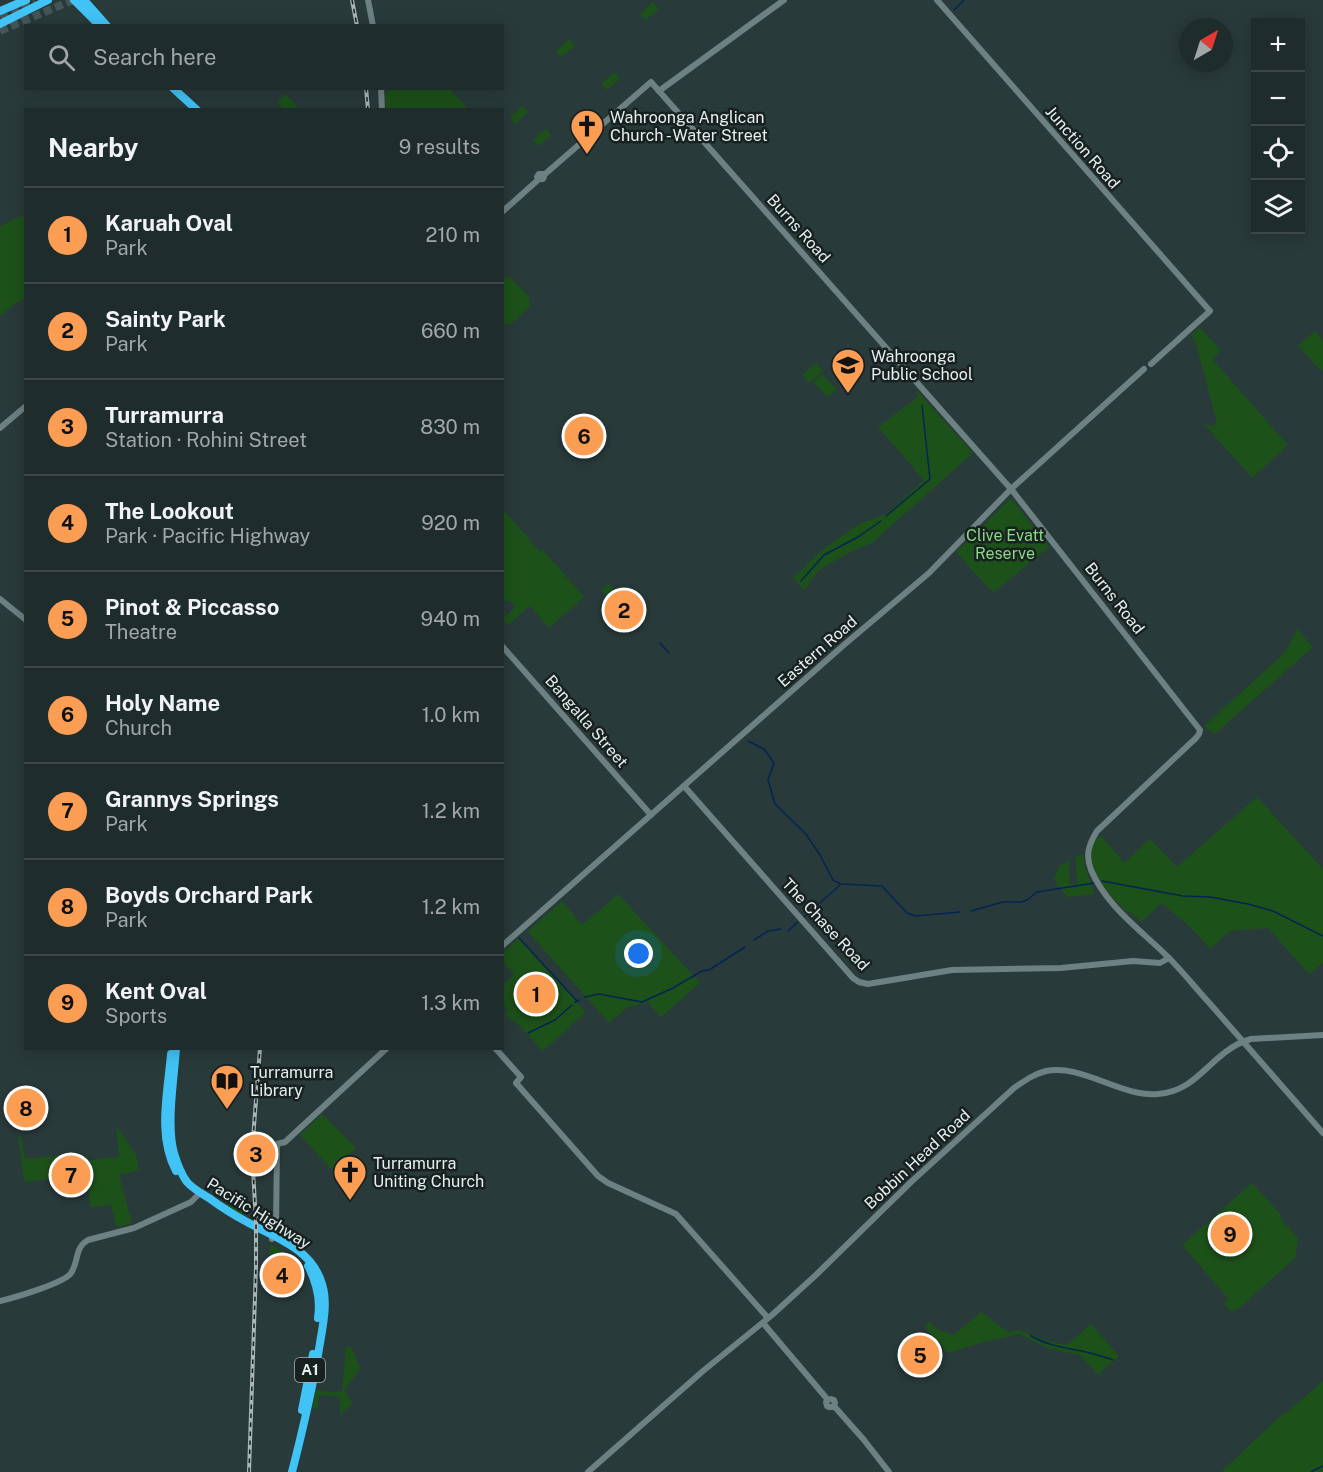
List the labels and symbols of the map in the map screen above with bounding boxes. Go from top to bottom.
north arrow [1179,18,1233,72]
street label: Junction Road [1042,102,1124,193]
church icon: Wahroonga Anglican Church - Water Street [569,108,605,155]
place label: Wahroonga Anglican Church - Water Street [610,108,768,145]
street label: Burns Road [763,190,834,266]
school or university icon: Wahroonga Public School [830,347,866,394]
place label: Wahroonga Public School [871,347,973,384]
pin: 6 [564,414,604,458]
park label: Clive Evatt Reserve [966,526,1044,563]
street label: Burns Road [1081,559,1148,638]
pin: 2 [604,588,644,632]
street label: Eastern Road [774,612,861,691]
street label: Bangalla Street [541,671,632,771]
street label: The Chase Road [778,874,873,974]
your location [624,939,653,968]
pin: 1 [516,972,556,1016]
library icon: Turramurra Library [209,1063,245,1110]
place label: Turramurra Library [250,1063,333,1100]
pin: 8 [6,1086,46,1130]
street label: Bobbin Head Road [861,1106,974,1213]
pin: 3 [236,1132,276,1176]
pin: 7 [52,1152,90,1198]
church icon: Turramurra Uniting Church [332,1154,368,1201]
place label: Turramurra Uniting Church [373,1154,484,1191]
street label: Pacific Highway [203,1174,314,1253]
pin: 9 [1210,1212,1250,1256]
pin: 4 [262,1252,302,1298]
pin: 5 [900,1332,940,1378]
road number: A1 [295,1358,325,1382]

